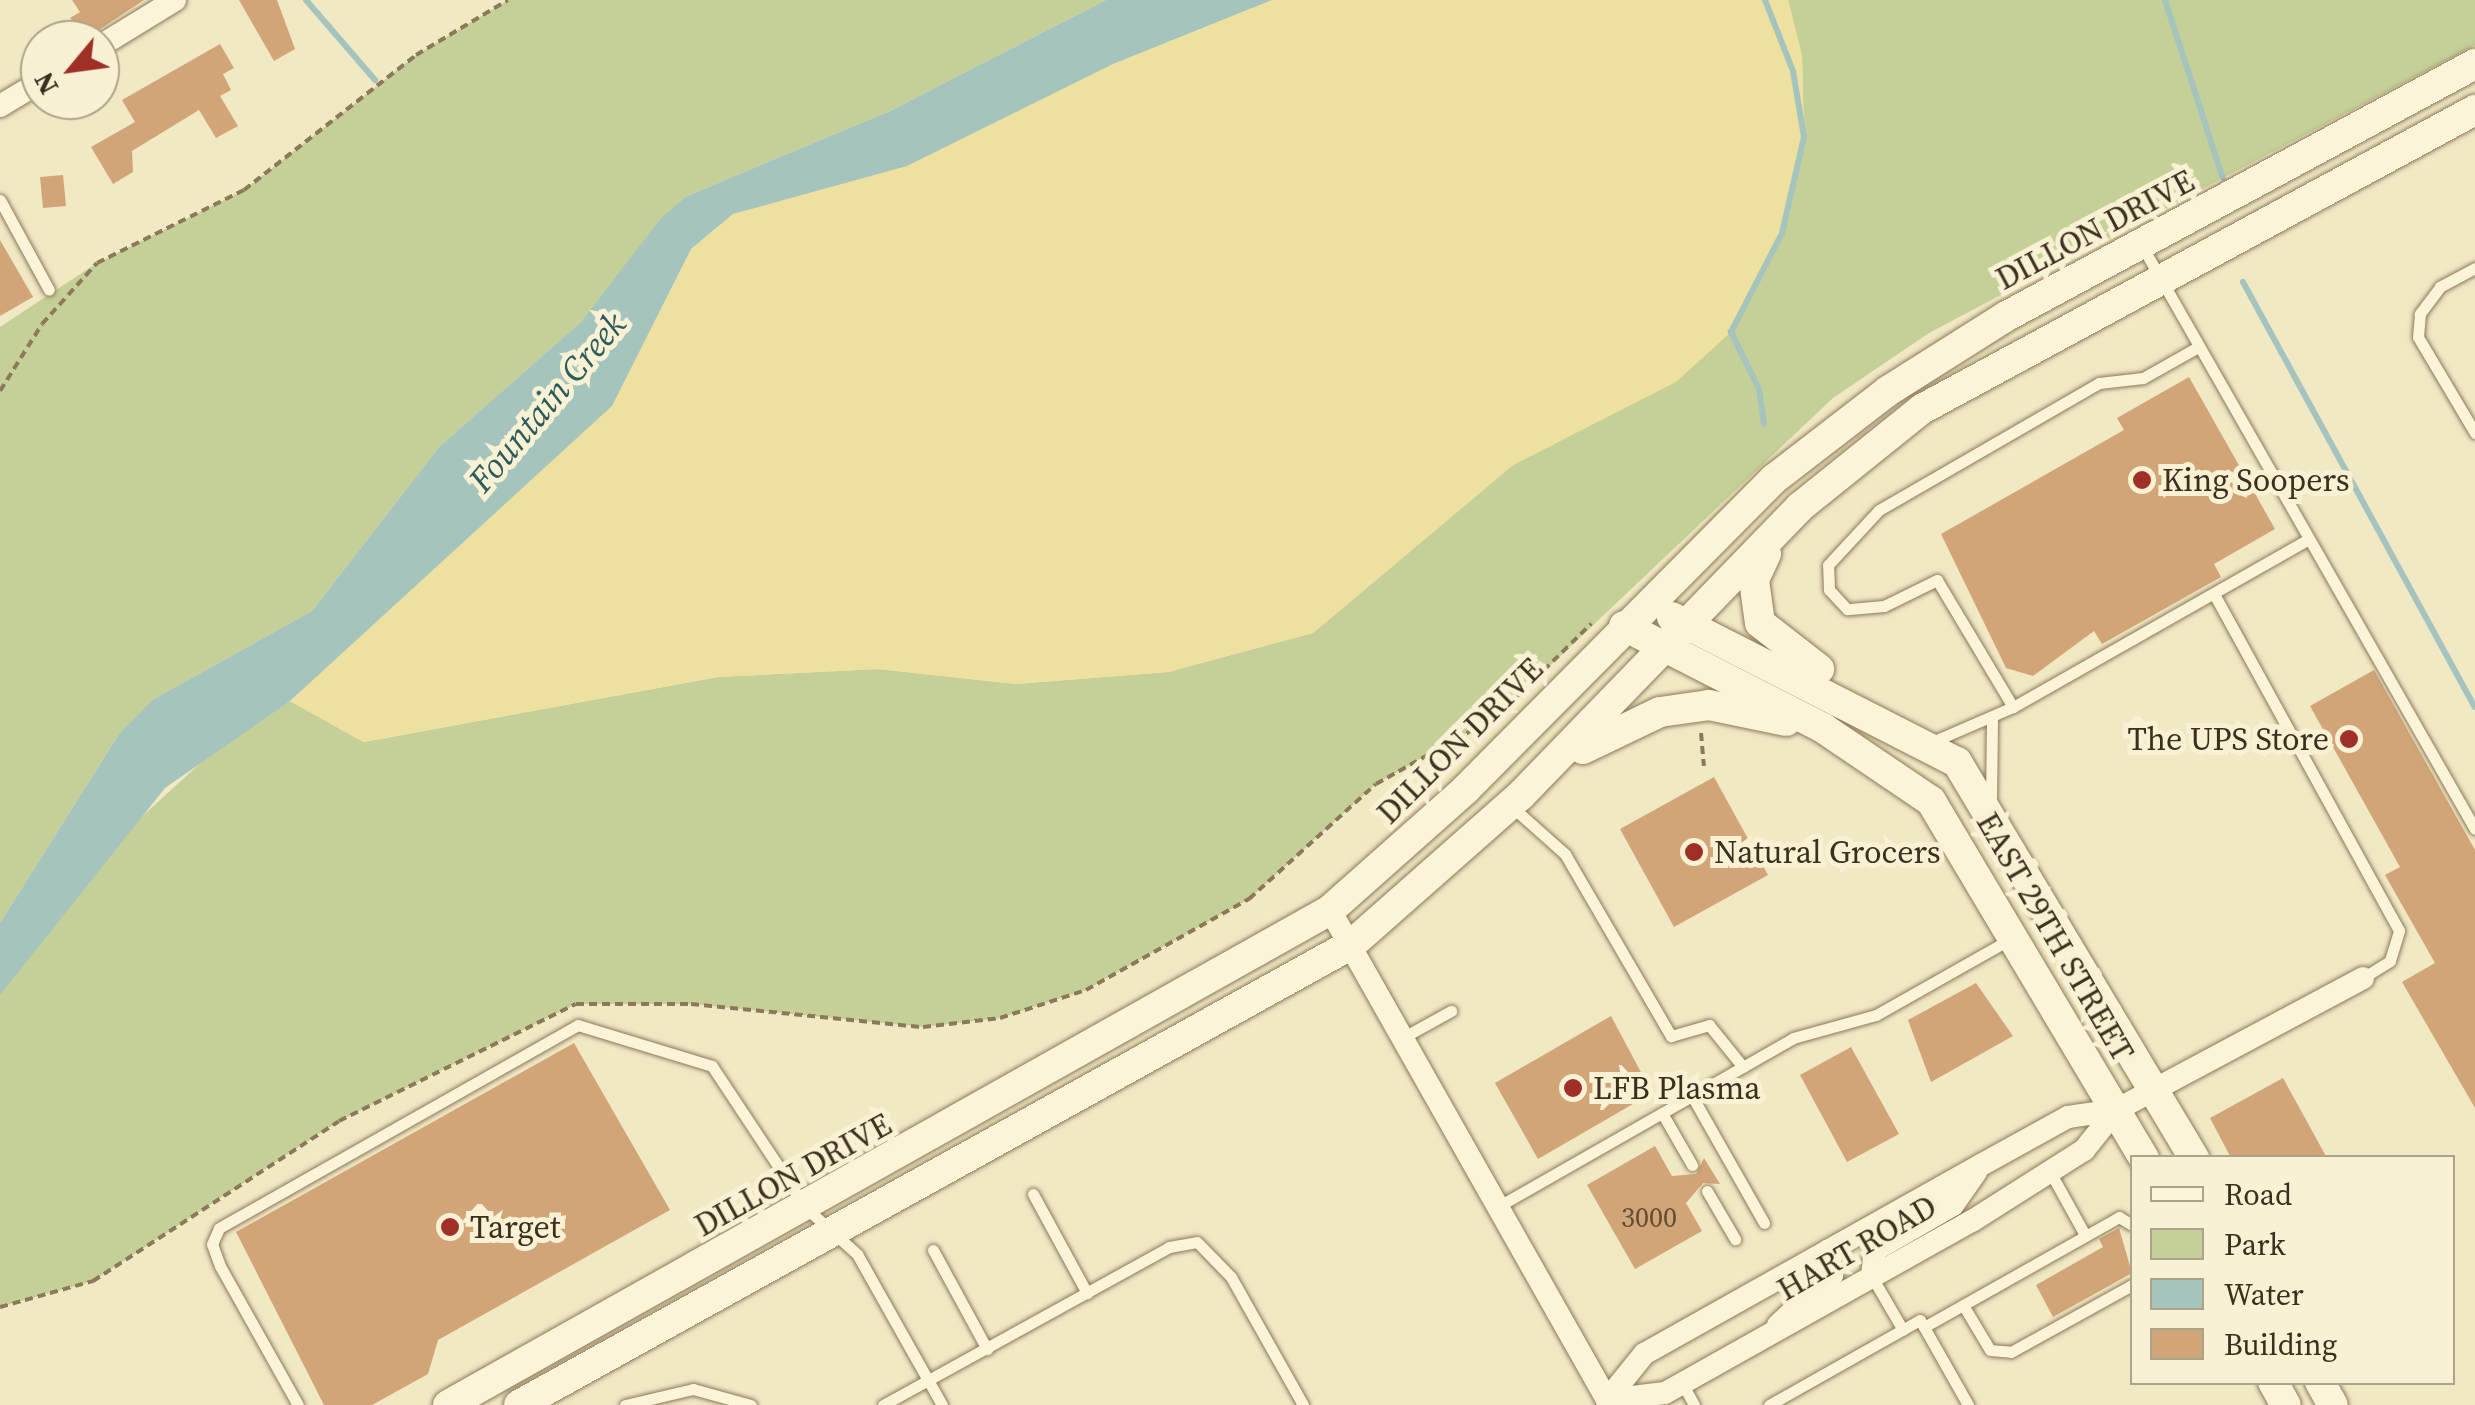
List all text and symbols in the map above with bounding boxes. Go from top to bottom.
north arrow [20,20,120,120]
text: N [24,65,67,102]
street label: DILLON DRIVE [1989,162,2201,298]
water label: Fountain Creek [460,304,634,500]
place label: King Soopers [2162,461,2350,499]
marker: King Soopers [2131,469,2153,491]
street label: DILLON DRIVE [1369,650,1551,832]
place label: The UPS Store [2127,720,2329,758]
marker: The UPS Store [2338,728,2360,750]
street label: EAST 29TH STREET [1968,805,2142,1069]
place label: Natural Grocers [1714,833,1941,871]
marker: Natural Grocers [1683,841,1705,863]
place label: LFB Plasma [1593,1069,1761,1107]
marker: LFB Plasma [1562,1077,1584,1099]
street label: DILLON DRIVE [688,1105,898,1245]
legend [2130,1155,2455,1385]
text: Road [2224,1174,2292,1215]
street label: HART ROAD [1770,1187,1944,1309]
house number: 3000 [1621,1200,1677,1234]
place label: Target [470,1208,560,1246]
marker: Target [439,1216,461,1238]
text: Park [2224,1224,2286,1265]
text: Water [2224,1274,2304,1315]
text: Building [2224,1324,2337,1365]

